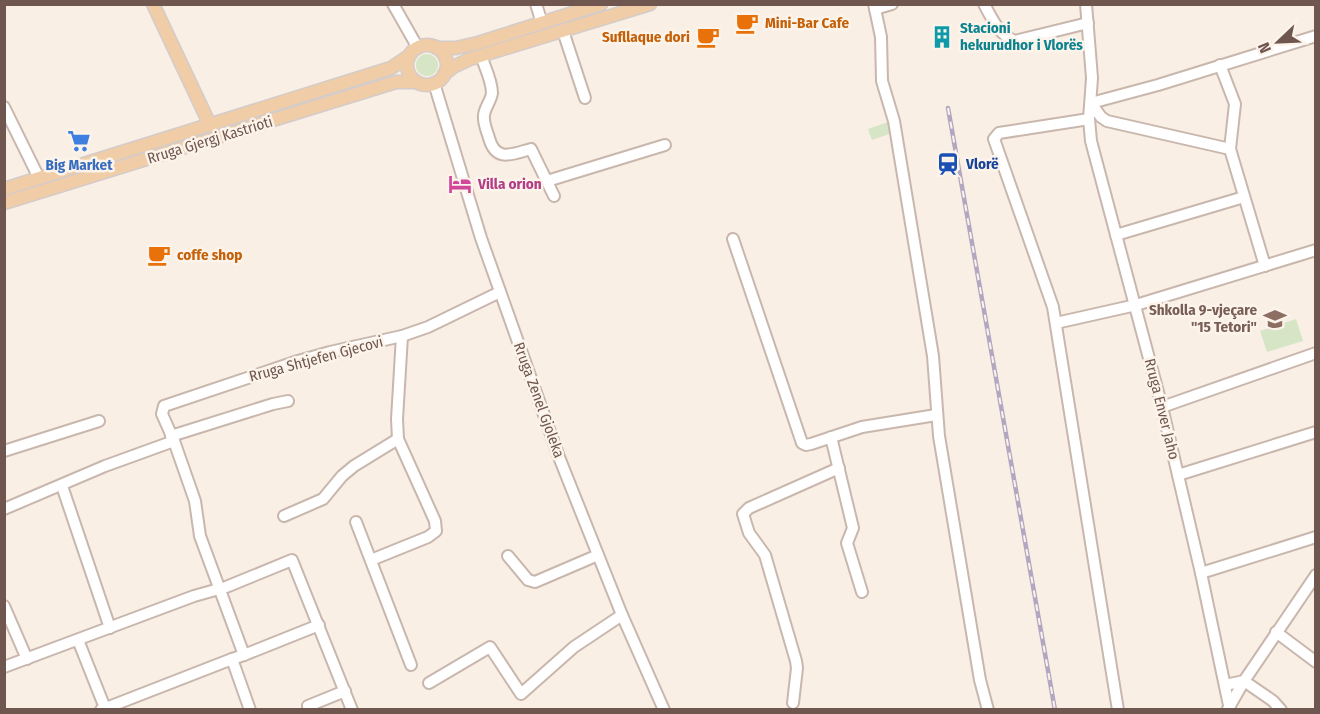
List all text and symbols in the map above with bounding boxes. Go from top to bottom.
cafe icon: Mini-Bar Cafe [734,10,760,36]
north arrow [1248,12,1308,72]
place label: Mini-Bar Cafe [765,14,849,32]
place label: Stacioni hekurudhor i Vlorës [960,19,1083,54]
cafe icon: Sufllaque dori [695,24,721,50]
building icon: Stacioni hekurudhor i Vlorës [929,24,955,50]
place label: Sufllaque dori [602,28,690,46]
text: N [1254,40,1275,56]
street label: Rruga Gjergj Kastrioti [145,112,275,168]
supermarket icon: Big Market [66,128,92,154]
station icon: Vlorë [935,151,961,177]
place label: Vlorë [965,155,999,173]
place label: Big Market [46,156,113,174]
hotel icon: Villa orion [447,171,473,197]
place label: Villa orion [477,175,542,193]
cafe icon: coffe shop [146,242,172,268]
place label: coffe shop [177,246,242,264]
place label: Shkolla 9-vjeçare "15 Tetori" [1149,301,1257,336]
school or university icon: Shkolla 9-vjeçare "15 Tetori" [1262,306,1288,332]
street label: Rruga Shtjefen Gjecovi [247,332,385,386]
street label: Rruga Zenel Gjoleka [510,340,568,460]
street label: Rruga Enver Jaho [1141,357,1183,462]

